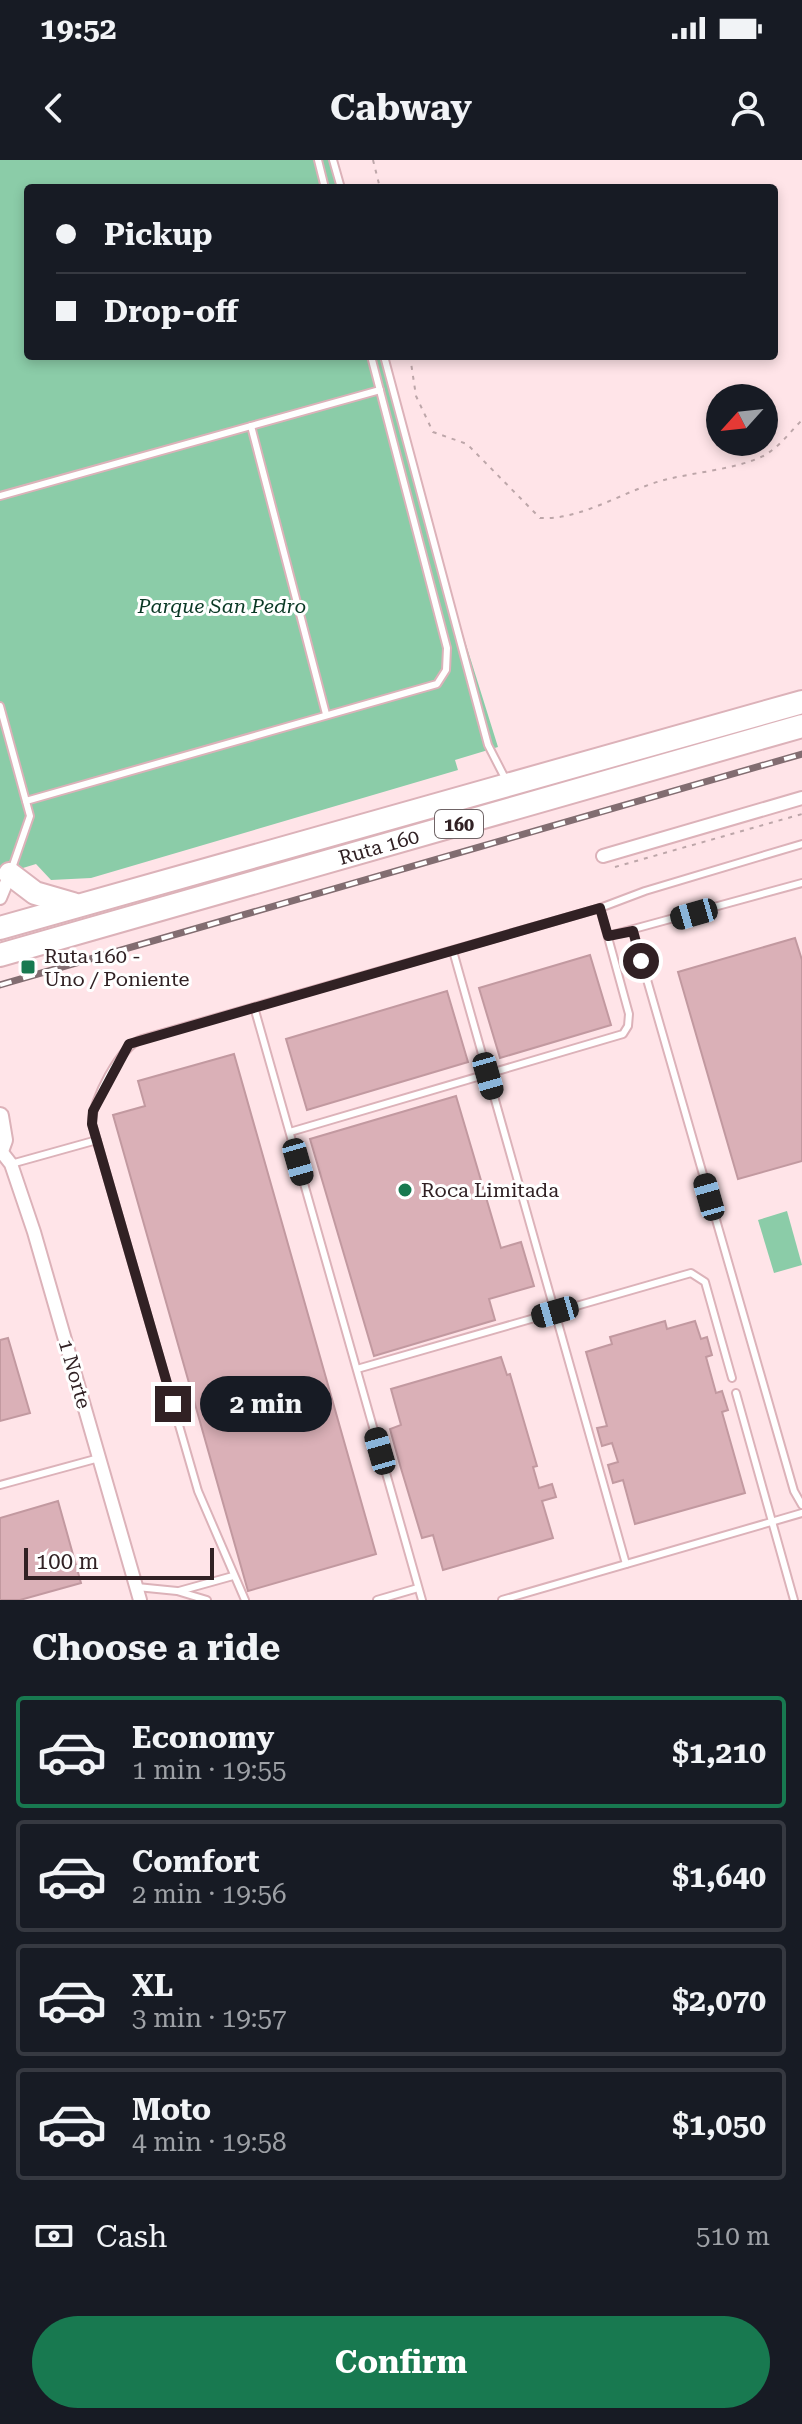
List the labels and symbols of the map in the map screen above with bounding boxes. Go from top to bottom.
north arrow [706,384,778,456]
park label: Parque San Pedro [137,594,306,618]
road number: 160 [435,810,483,838]
street label: Ruta 160 [336,824,422,870]
car [668,896,720,932]
route start [623,943,659,979]
place label: Ruta 160 - Uno / Poniente [44,944,189,991]
marker: Ruta 160 - Uno / Poniente [19,958,37,976]
car [470,1050,506,1102]
car [280,1136,316,1188]
car [691,1171,727,1223]
place label: Roca Limitada [421,1178,559,1202]
marker: Roca Limitada [396,1181,414,1199]
car [529,1294,581,1330]
street label: 1 Norte [54,1337,96,1411]
callout: 2 min [201,1376,333,1432]
route end [155,1386,191,1422]
car [362,1425,398,1477]
scale bar [24,1544,214,1580]

